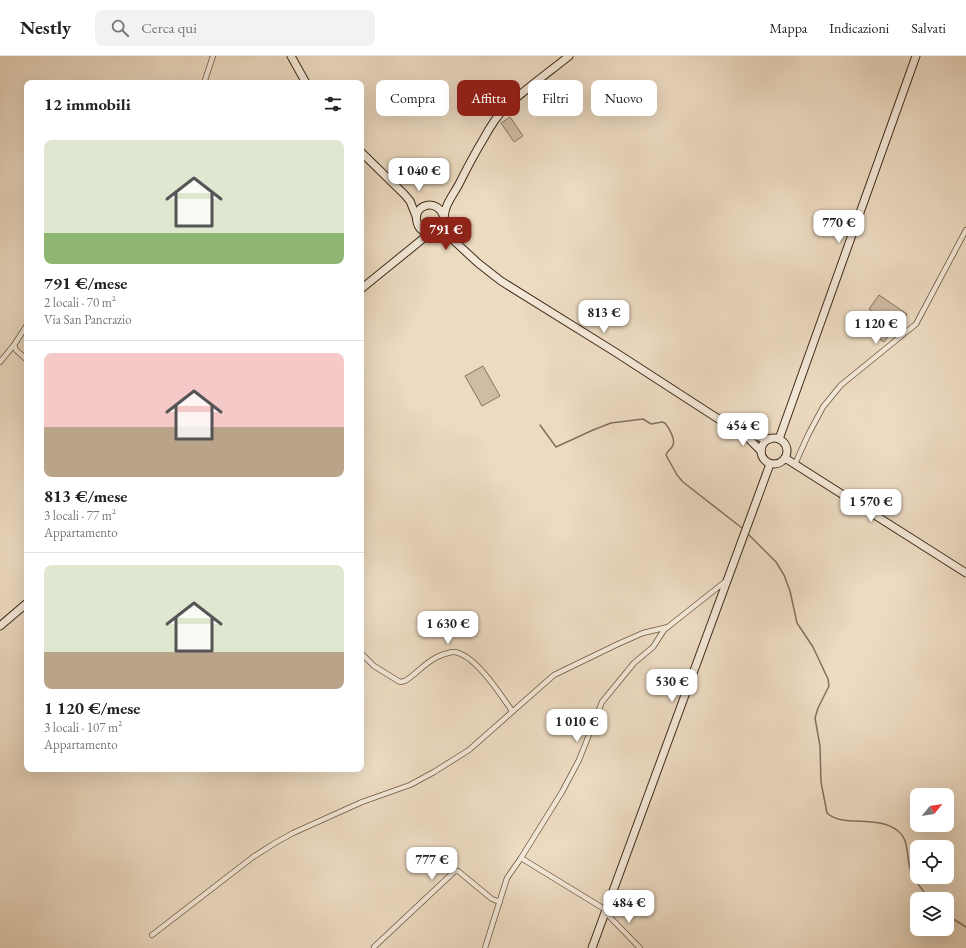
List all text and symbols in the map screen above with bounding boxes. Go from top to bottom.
search box [95,10,375,46]
text: Nestly [20,15,71,40]
icon: search [109,17,131,39]
text: Cerca qui [141,18,197,37]
text: Mappa [770,19,807,37]
text: Indicazioni [829,19,889,37]
text: Salvati [911,19,946,37]
chip: Compra [376,80,449,116]
chip: Affitta [457,80,520,116]
chip: Filtri [528,80,583,116]
chip: Nuovo [591,80,657,116]
text: 12 immobili [44,93,131,115]
icon: filters [322,93,344,115]
pin: 1 040 € [382,158,456,192]
text: 1 040 € [397,162,441,179]
icon: home [158,166,230,238]
pin: 770 € [811,210,867,244]
text: 770 € [822,214,856,231]
pin: 791 € [418,217,474,251]
text: 791 € [429,221,463,238]
text: 791 €/mese [44,272,127,294]
text: 2 locali · 70 m² [44,294,116,311]
pin: 813 € [576,300,632,334]
text: 813 € [587,304,621,321]
text: Via San Pancrazio [44,311,132,328]
pin: 1 120 € [839,311,913,345]
text: 1 120 € [854,315,898,332]
icon: home [158,379,230,451]
pin: 454 € [715,413,771,447]
text: 454 € [726,417,760,434]
text: 813 €/mese [44,485,127,507]
pin: 1 570 € [834,489,908,523]
text: 1 570 € [849,493,893,510]
text: 3 locali · 77 m² [44,507,116,524]
text: Appartamento [44,524,118,541]
icon: home [158,591,230,663]
pin: 1 630 € [411,611,485,645]
text: 1 630 € [426,615,470,632]
pin: 530 € [644,669,700,703]
text: 530 € [655,673,689,690]
text: 1 120 €/mese [44,697,140,719]
pin: 1 010 € [540,709,614,743]
text: 1 010 € [555,713,599,730]
text: 3 locali · 107 m² [44,719,122,736]
text: Appartamento [44,736,118,753]
north arrow [910,788,954,832]
map controls [910,788,954,936]
button: locate [910,840,954,884]
pin: 777 € [404,847,460,881]
text: 777 € [415,851,449,868]
pin: 484 € [601,890,657,924]
button: layers [910,892,954,936]
text: 484 € [612,894,646,911]

